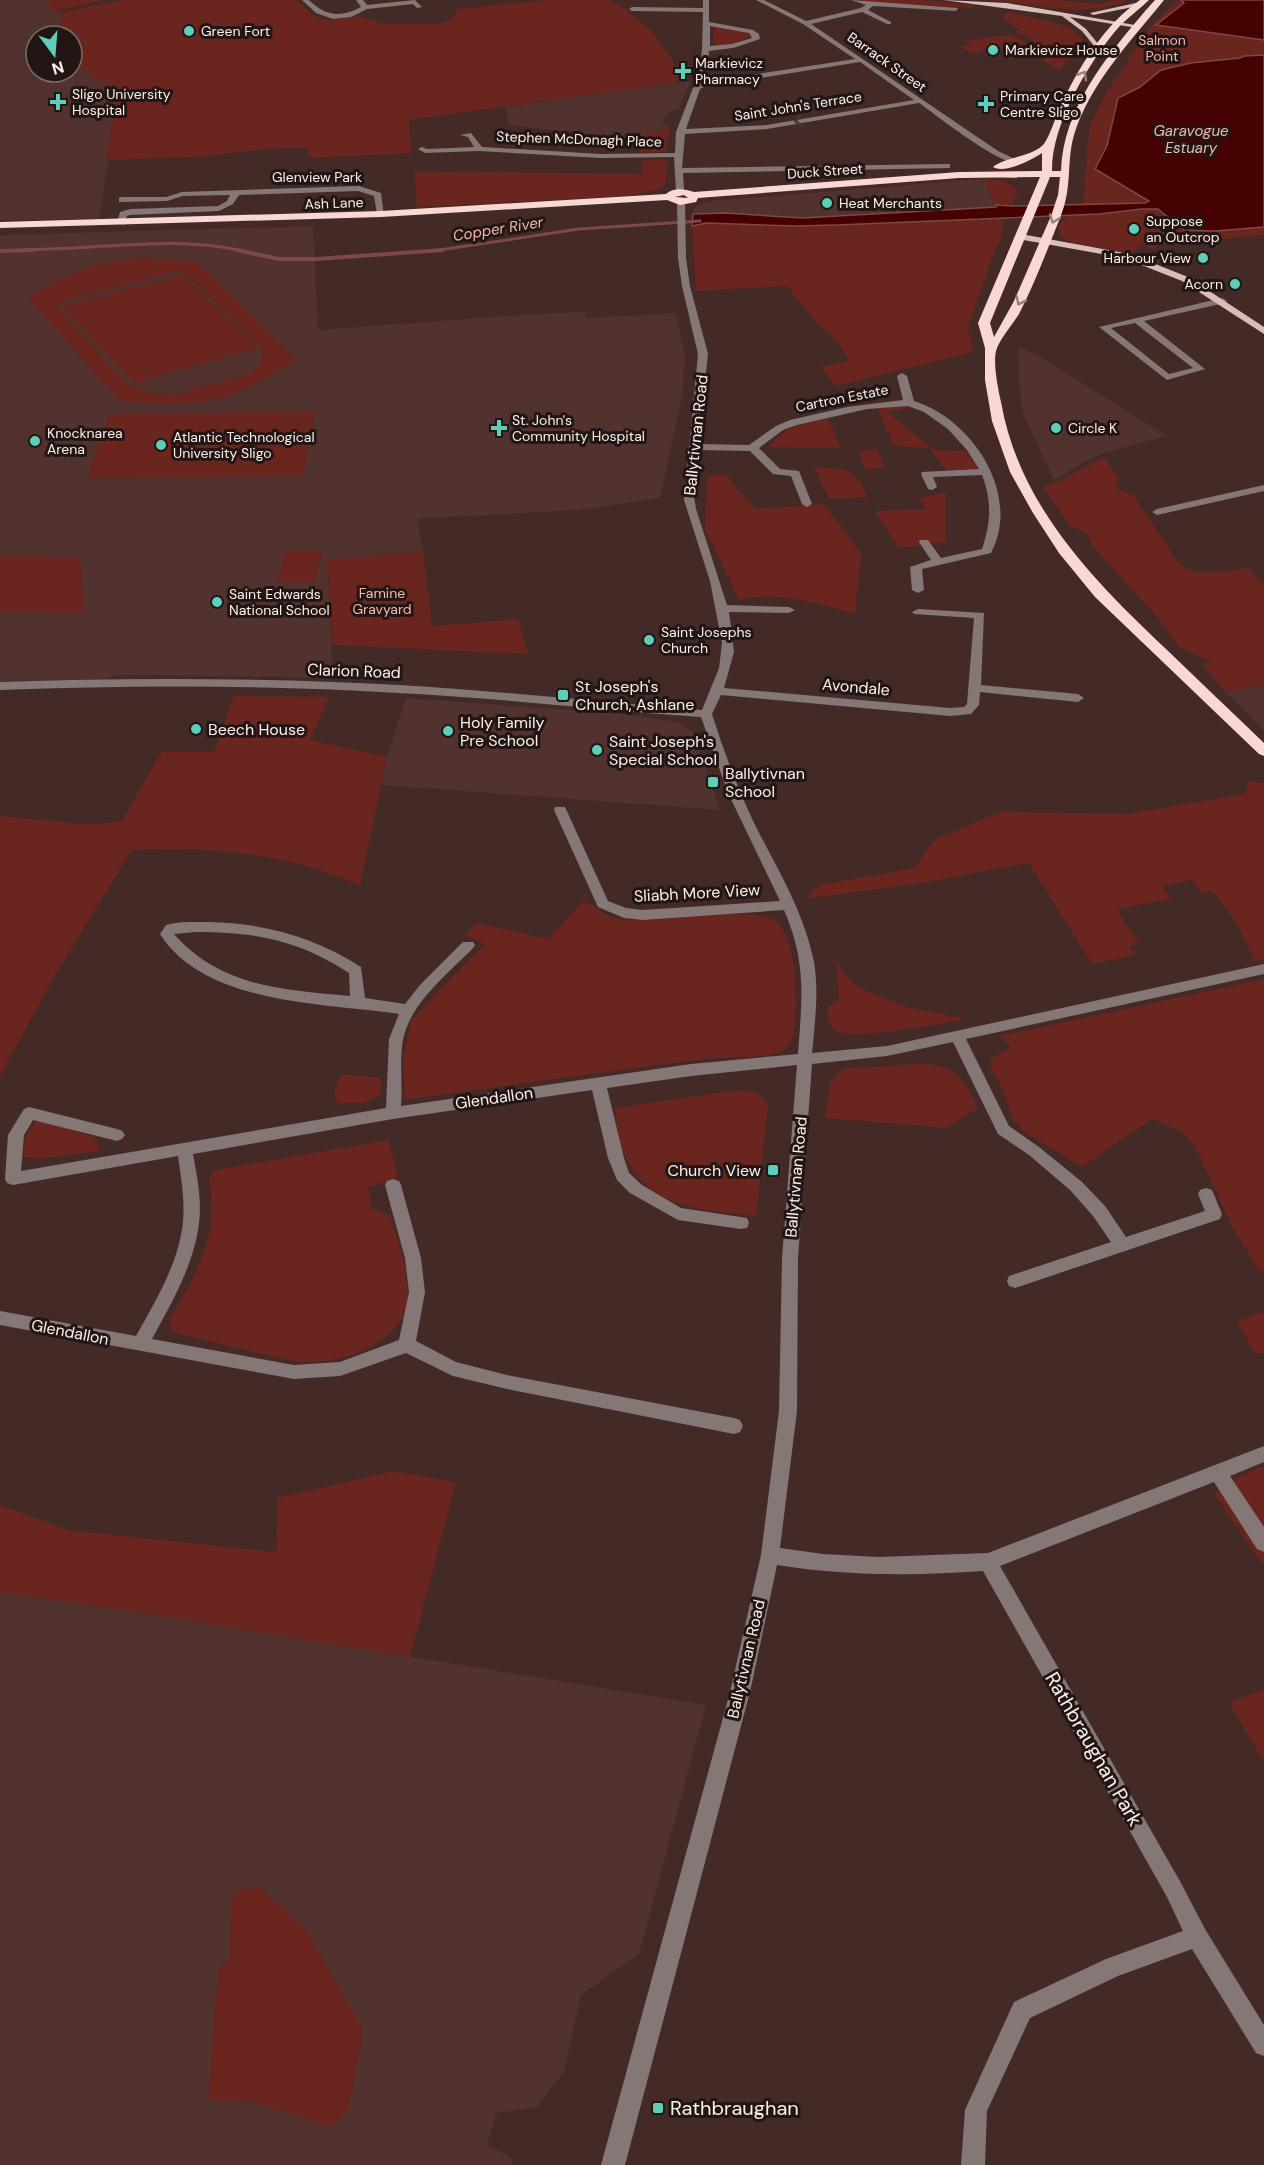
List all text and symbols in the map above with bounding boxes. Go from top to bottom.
place label: Green Fort [201,22,270,40]
north arrow [24,24,84,84]
marker: Green Fort [182,24,196,38]
street label: Barrack Street [844,28,930,96]
park label: Salmon Point [1138,31,1186,65]
place label: Markievicz House [1005,41,1117,59]
marker: Markievicz House [986,43,1000,57]
place label: Markievicz Pharmacy [695,54,763,88]
text: N [49,56,67,80]
marker: Markievicz Pharmacy [676,64,690,78]
one-way arrow [1075,71,1087,81]
place label: Sligo University Hospital [72,85,171,119]
street label: Saint John's Terrace [733,87,863,125]
place label: Primary Care Centre Sligo [1000,87,1084,121]
marker: Sligo University Hospital [49,93,67,111]
marker: Primary Care Centre Sligo [977,95,995,113]
one-way arrow [794,114,804,127]
water label: Garavogue Estuary [1153,121,1229,158]
street label: Stephen McDonagh Place [496,127,662,151]
street label: Duck Street [786,159,864,183]
street label: Glenview Park [272,168,362,186]
street label: Ash Lane [304,193,364,213]
place label: Heat Merchants [839,194,942,212]
marker: Heat Merchants [820,196,834,210]
water label: Copper River [451,212,545,246]
place label: Suppose an Outcrop [1146,212,1220,246]
one-way arrow [1049,214,1062,224]
marker: Suppose an Outcrop [1127,222,1141,236]
place label: Harbour View [1104,249,1191,267]
marker: Harbour View [1196,251,1210,265]
place label: Acorn [1185,275,1223,293]
marker: Acorn [1228,277,1242,291]
one-way arrow [1016,295,1027,306]
street label: Ballytivnan Road [679,373,713,497]
street label: Cartron Estate [794,380,890,416]
place label: St. John's Community Hospital [512,411,645,445]
marker: St. John's Community Hospital [490,419,508,437]
place label: Circle K [1068,419,1117,437]
marker: Circle K [1049,421,1063,435]
place label: Knocknarea Arena [47,424,123,458]
place label: Atlantic Technological University Sligo [173,428,315,462]
marker: Knocknarea Arena [28,434,42,448]
marker: Atlantic Technological University Sligo [154,438,168,452]
park label: Famine Gravyard [352,584,412,618]
place label: Saint Edwards National School [229,585,330,619]
marker: Saint Edwards National School [210,595,224,609]
place label: Saint Josephs Church [661,623,751,657]
marker: Saint Josephs Church [642,633,656,647]
street label: Clarion Road [307,659,401,683]
street label: Avondale [821,674,891,700]
place label: St Joseph's Church, Ashlane [575,676,694,715]
marker: St Joseph's Church, Ashlane [556,688,570,702]
place label: Holy Family Pre School [460,712,544,751]
place label: Beech House [208,719,305,740]
marker: Beech House [189,722,203,736]
marker: Holy Family Pre School [441,724,455,738]
place label: Saint Joseph's Special School [609,731,717,770]
marker: Saint Joseph's Special School [590,743,604,757]
place label: Ballytivnan School [725,763,805,802]
marker: Ballytivnan School [706,775,720,789]
street label: Sliabh More View [633,879,761,907]
street label: Glendallon [454,1082,534,1114]
street label: Ballytivnan Road [780,1116,812,1238]
place label: Church View [667,1160,761,1181]
marker: Church View [766,1163,780,1177]
street label: Glendallon [29,1314,111,1350]
street label: Ballytivnan Road [722,1597,770,1721]
street label: Rathbraughan Park [1039,1667,1149,1831]
place label: Rathbraughan [670,2095,799,2121]
marker: Rathbraughan [651,2101,665,2115]

